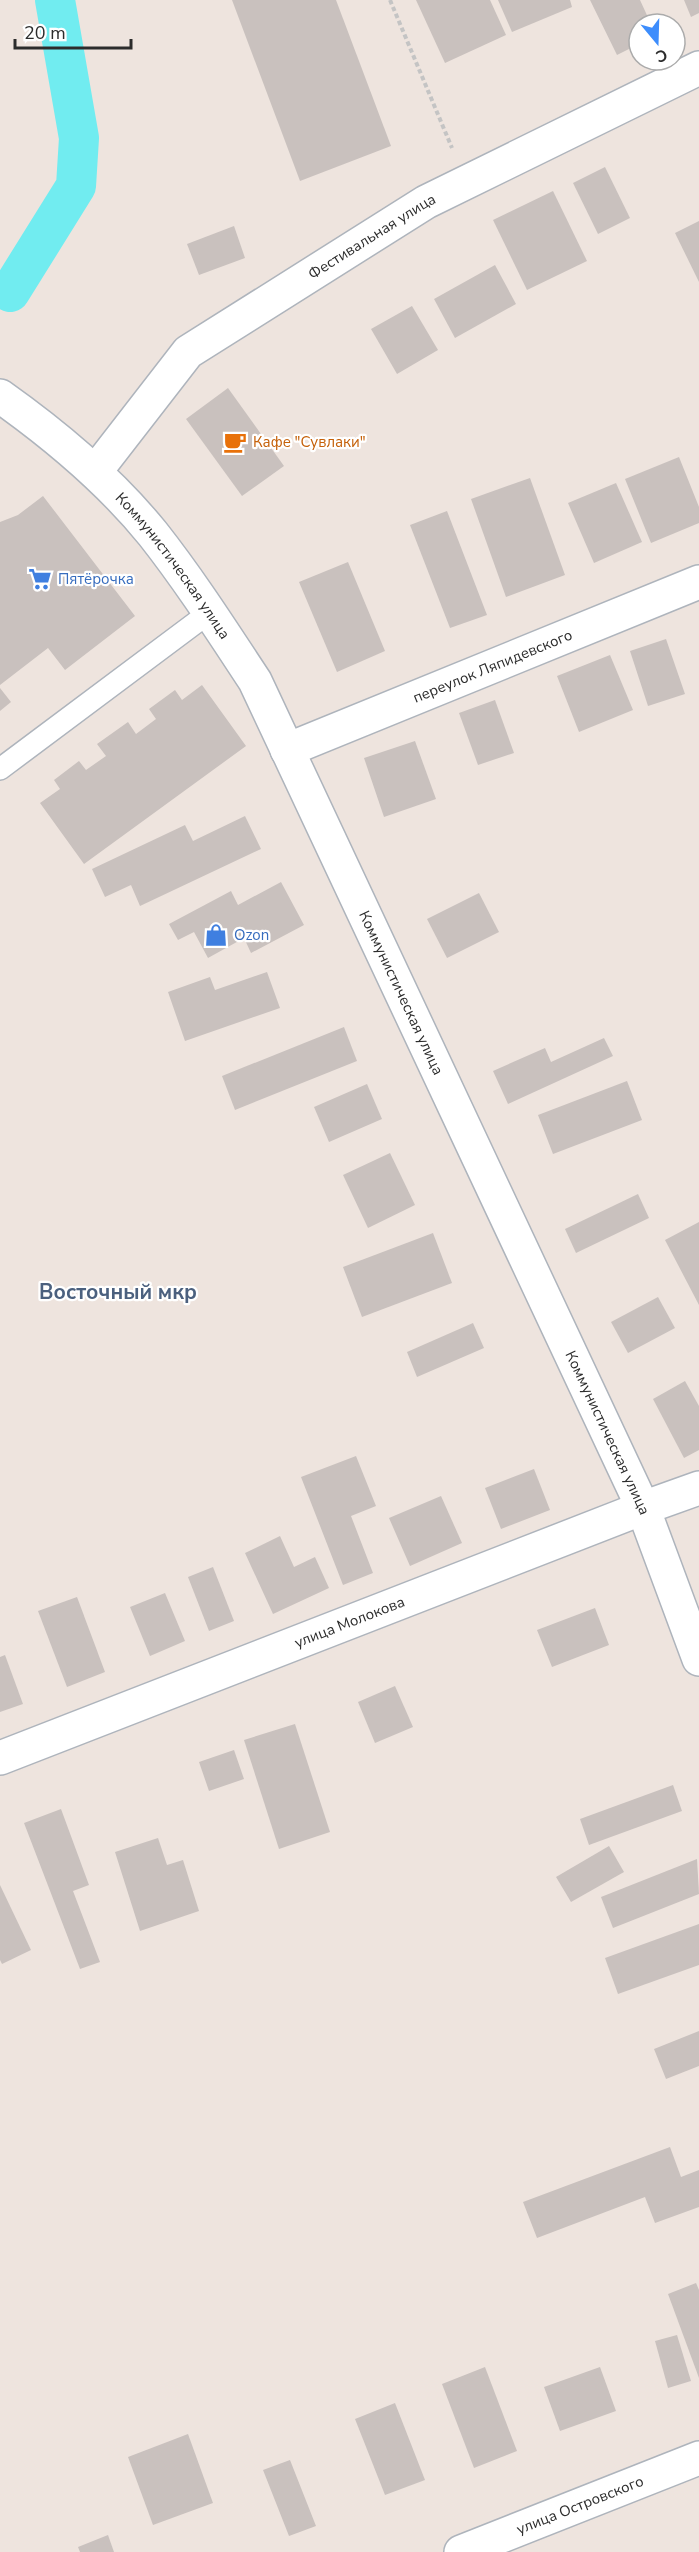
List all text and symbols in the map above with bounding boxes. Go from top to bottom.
scale bar [15,12,130,50]
north arrow [627,12,687,72]
text: 20 m [24,21,66,45]
text: С [653,43,670,67]
street label: Фестивальная улица [304,189,439,284]
cafe icon: Кафе "Сувлаки" [222,429,248,455]
place label: Кафе "Сувлаки" [253,432,366,452]
street label: Коммунистическая улица [111,488,235,643]
supermarket icon: Пятёрочка [27,566,53,592]
place label: Пятёрочка [58,569,134,589]
street label: переулок Ляпидевского [410,625,575,708]
street label: Коммунистическая улица [354,907,448,1078]
shop icon: Ozon [203,922,229,948]
place label: Ozon [234,925,269,945]
district label: Восточный мкр [39,1278,197,1306]
street label: Коммунистическая улица [561,1347,655,1518]
street label: улица Молокова [291,1592,408,1653]
street label: улица Островского [514,2471,647,2539]

